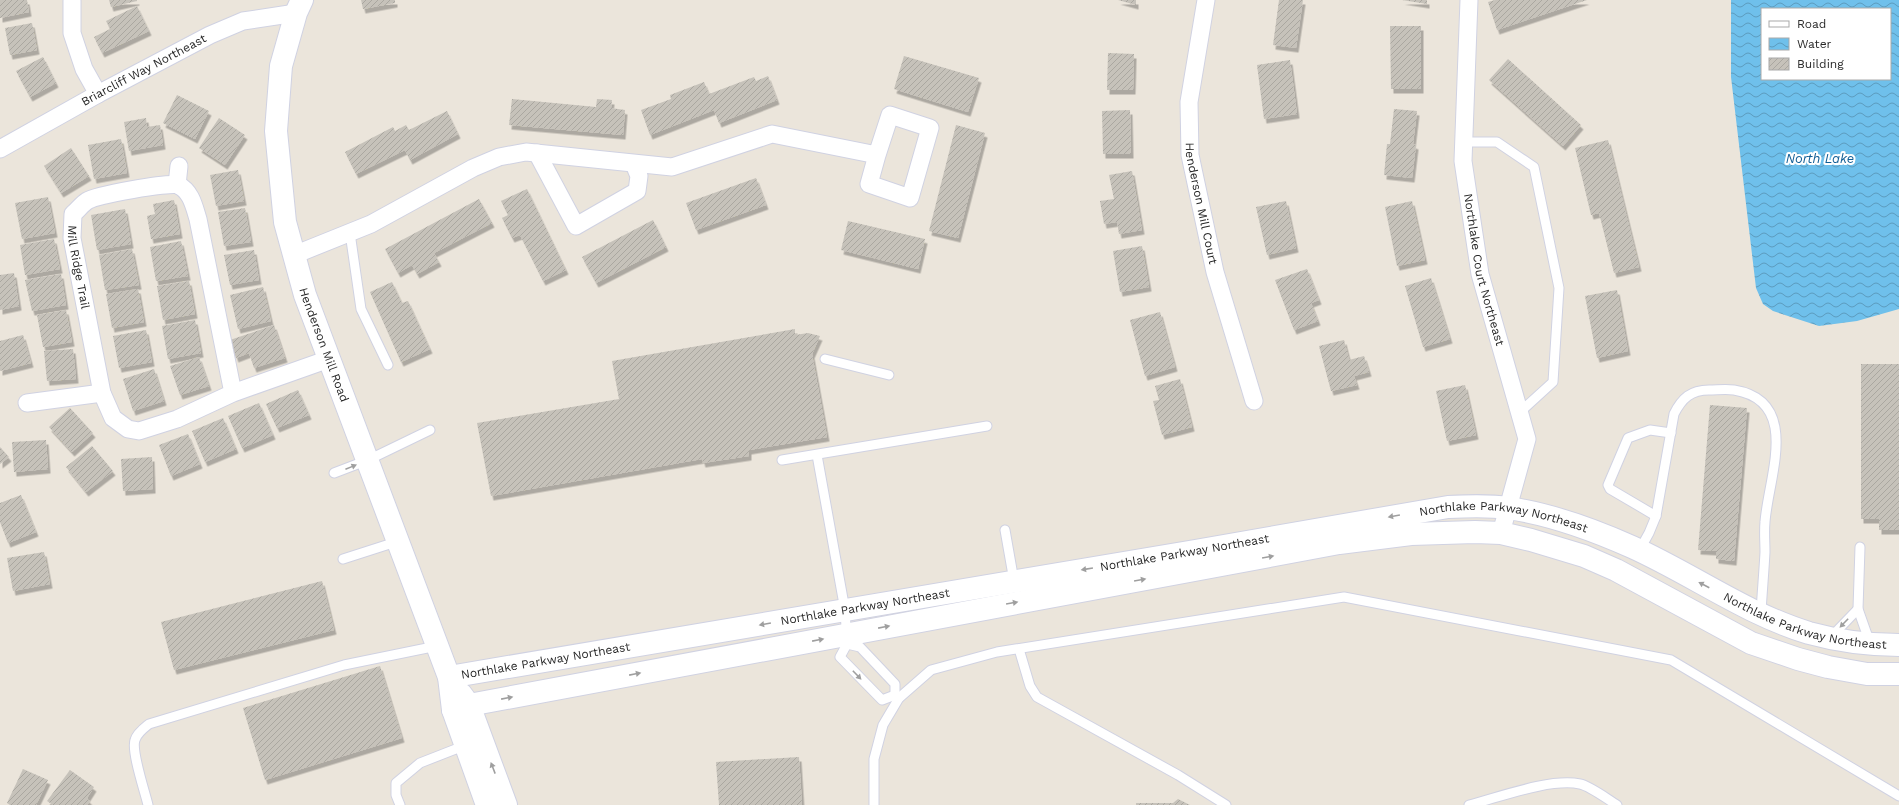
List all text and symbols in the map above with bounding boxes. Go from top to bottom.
legend [1761,8,1891,80]
text: Road [1797,17,1826,31]
street label: Briarcliff Way Northeast [79,31,209,109]
text: Water [1797,37,1832,51]
text: Building [1797,57,1844,71]
street label: Henderson Mill Court [1183,142,1220,266]
water label: North Lake [1786,151,1854,166]
street label: Northlake Court Northeast [1461,193,1507,347]
street label: Mill Ridge Trail [65,225,93,311]
street label: Henderson Mill Road [296,286,352,404]
one-way arrow [345,463,357,469]
street label: Northlake Parkway Northeast [1418,499,1590,535]
one-way arrow [1388,513,1400,519]
street label: Northlake Parkway Northeast [1099,531,1270,574]
one-way arrow [1262,553,1274,559]
one-way arrow [1081,566,1093,572]
one-way arrow [1134,577,1146,583]
one-way arrow [1698,581,1709,588]
street label: Northlake Parkway Northeast [779,586,951,628]
street label: Northlake Parkway Northeast [1721,590,1887,652]
one-way arrow [1006,600,1018,606]
one-way arrow [1839,618,1849,628]
one-way arrow [759,621,771,627]
one-way arrow [878,624,890,630]
one-way arrow [812,636,824,642]
street label: Northlake Parkway Northeast [460,640,631,682]
one-way arrow [629,670,641,676]
one-way arrow [853,670,862,680]
one-way arrow [501,694,513,700]
one-way arrow [489,762,495,774]

